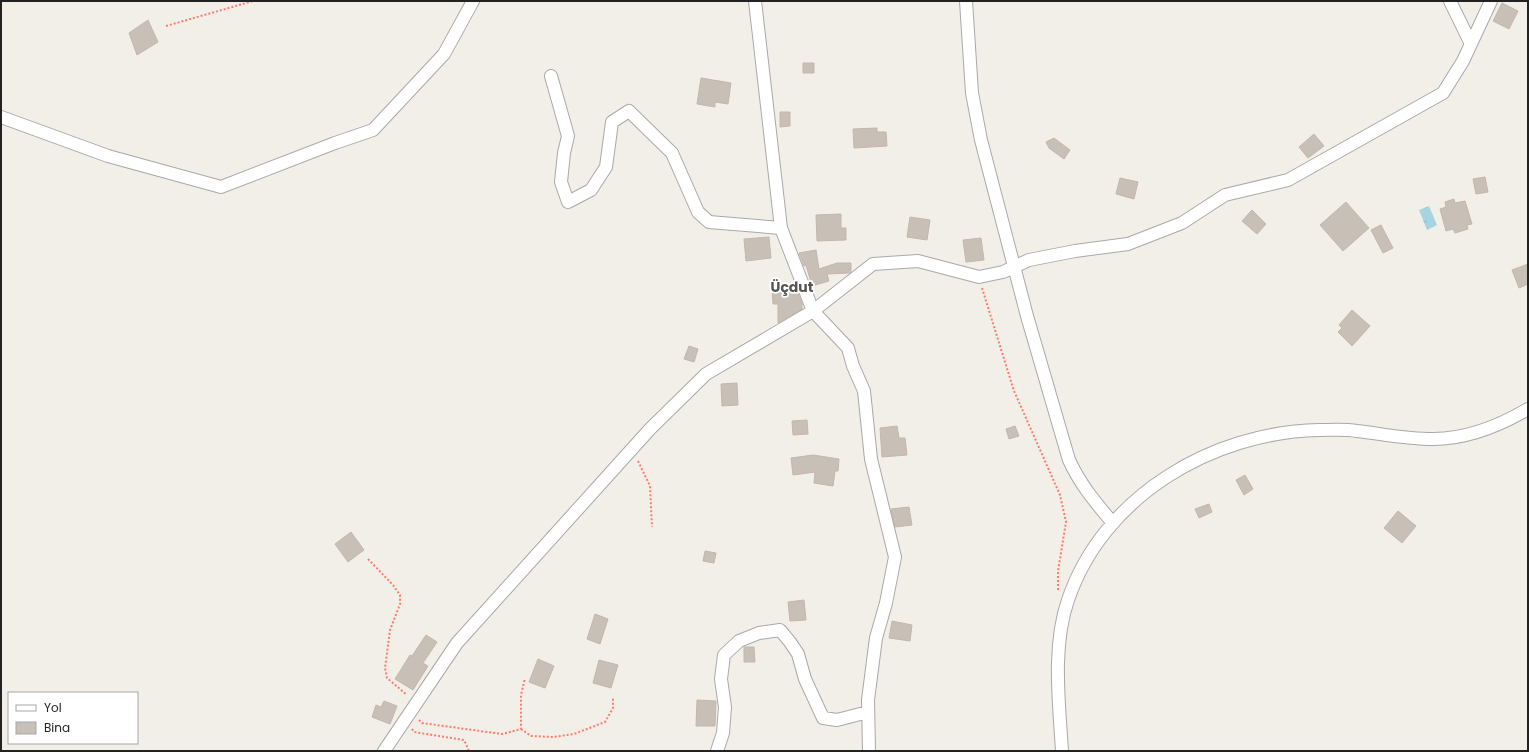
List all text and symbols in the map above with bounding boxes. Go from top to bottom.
district label: Üçdut [771,277,814,297]
legend [8,692,138,744]
text: Yol [44,699,62,716]
text: Bina [44,719,70,736]

